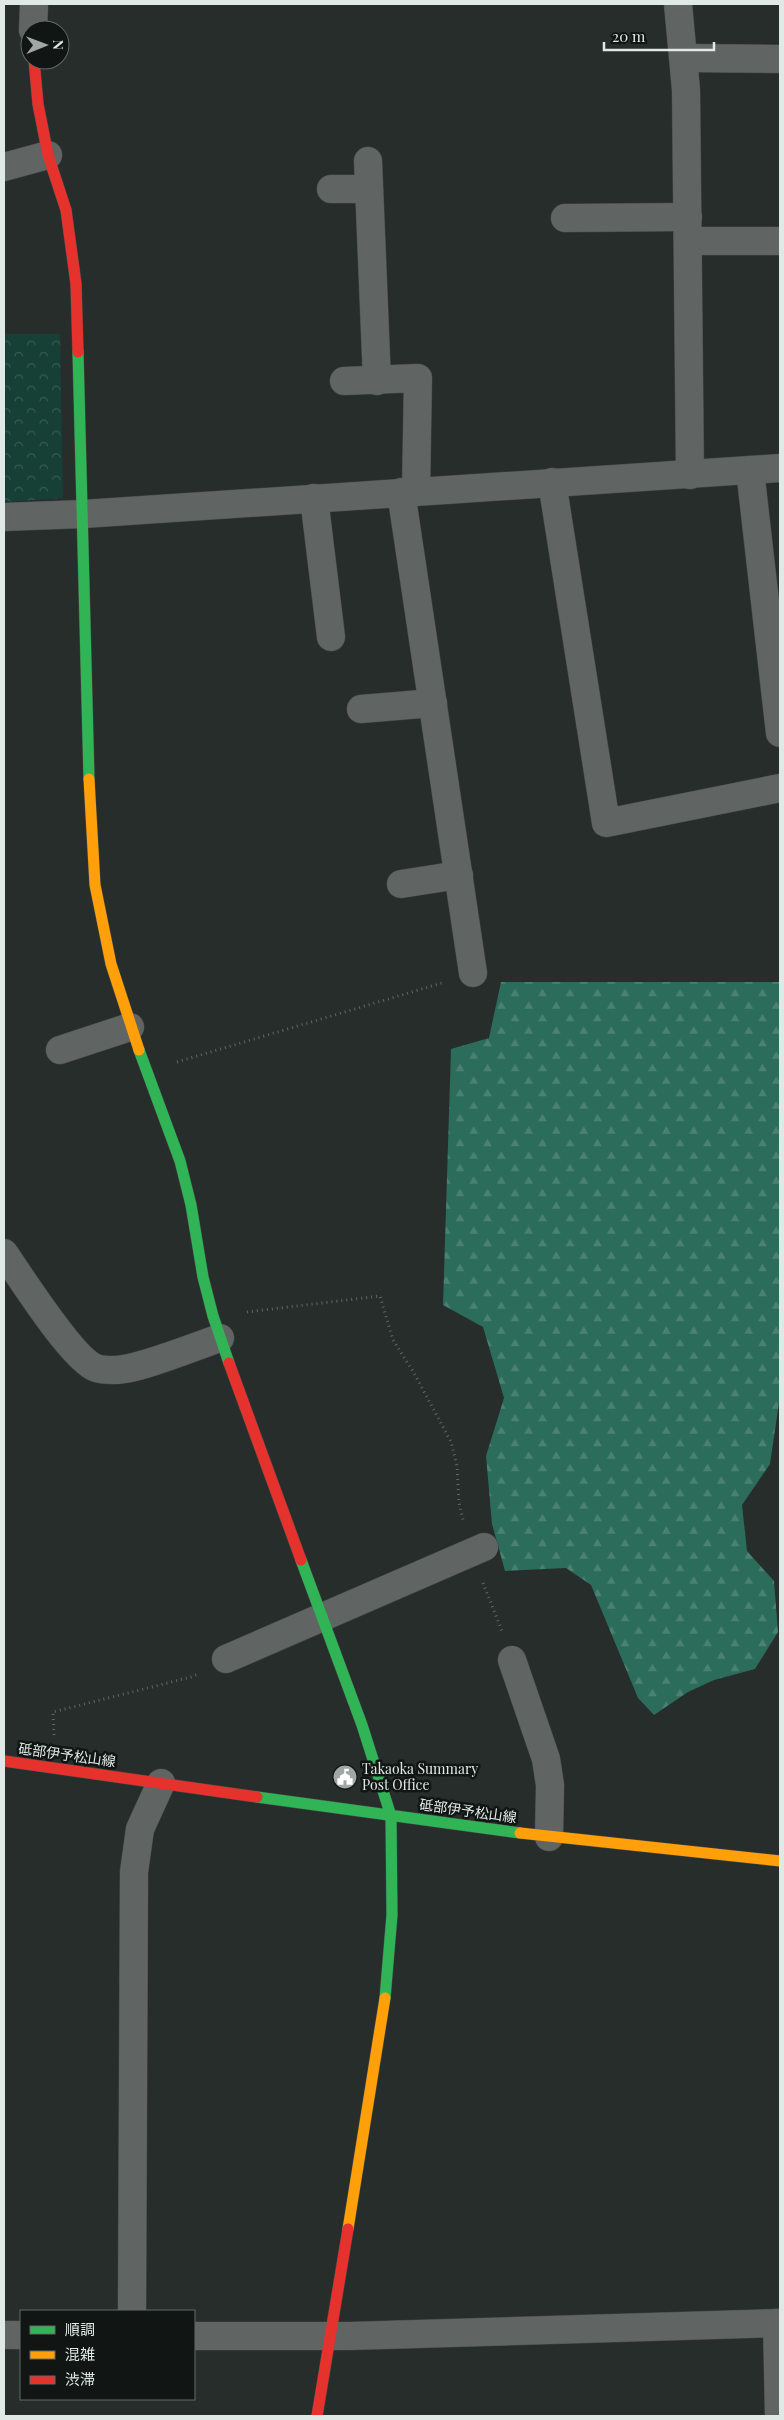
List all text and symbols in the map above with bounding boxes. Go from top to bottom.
north arrow [20,20,70,70]
scale bar [604,20,714,52]
text: 20 m [612,26,646,46]
text: N [49,40,68,50]
street label: 砥部伊予松山線 [17,1738,117,1771]
place label: Takaoka Summary Post Office [362,1759,478,1794]
public building icon: Takaoka Summary Post Office [332,1764,358,1790]
street label: 砥部伊予松山線 [418,1794,518,1827]
legend [20,2310,195,2400]
text: 順調 [65,2319,95,2339]
text: 混雑 [65,2344,95,2364]
text: 渋滞 [65,2369,95,2389]

